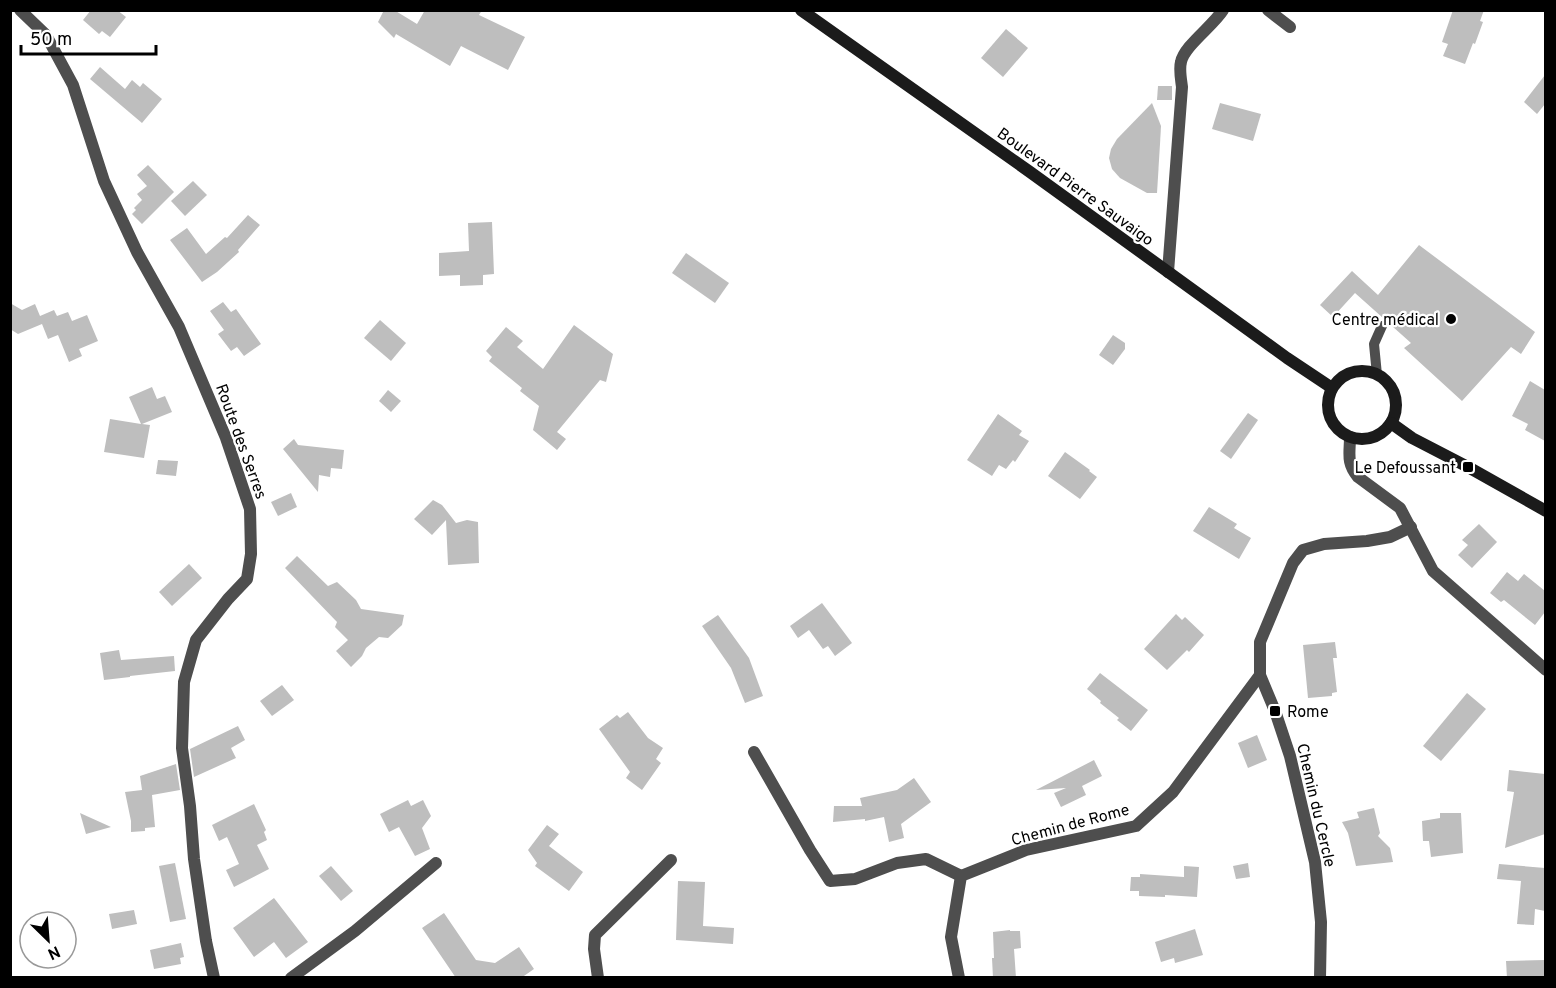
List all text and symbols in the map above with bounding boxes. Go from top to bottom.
scale bar [21,18,156,56]
text: 50 m [30,29,72,52]
street label: Boulevard Pierre Sauvaigo [993,124,1157,251]
place label: Centre médical [1332,311,1439,331]
marker: Centre médical [1444,312,1458,326]
street label: Route des Serres [210,381,270,502]
place label: Le Defoussant [1354,459,1456,479]
marker: Le Defoussant [1461,460,1475,474]
place label: Rome [1287,703,1329,723]
marker: Rome [1268,704,1282,718]
street label: Chemin du Cercle [1291,742,1339,869]
street label: Chemin de Rome [1009,801,1132,851]
north arrow [18,910,78,970]
text: N [44,940,63,963]

